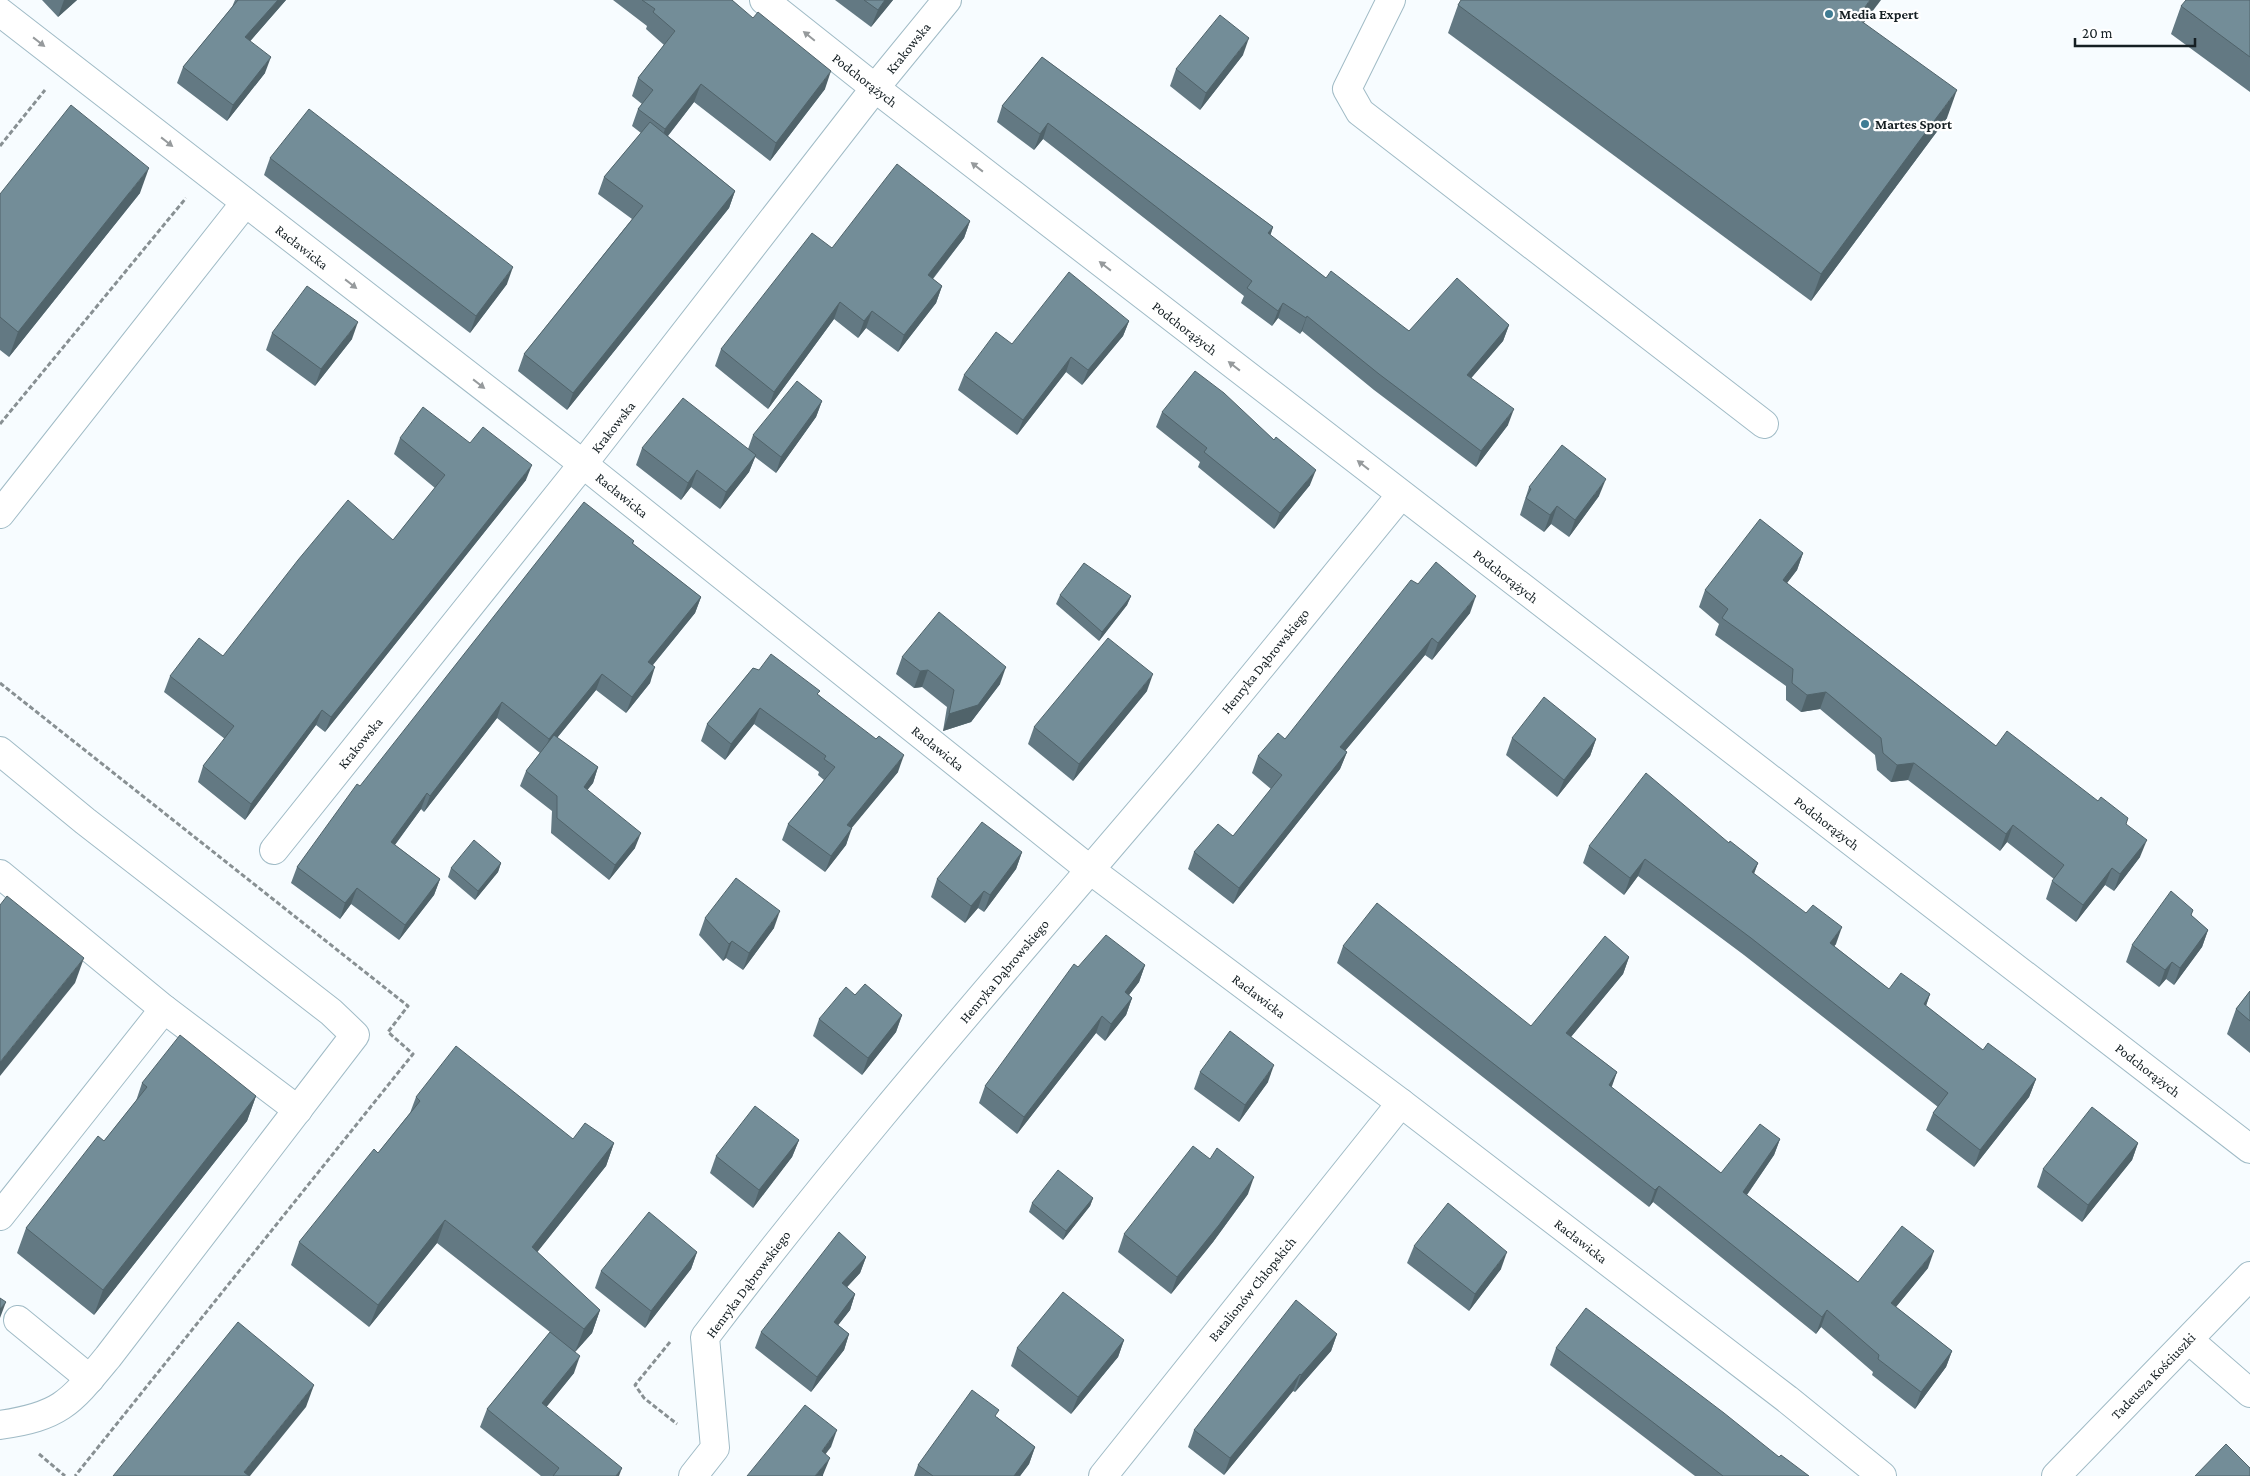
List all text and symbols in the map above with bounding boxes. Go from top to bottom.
place label: Media Expert [1839,6,1920,22]
marker: Media Expert [1823,8,1835,20]
scale bar [2075,15,2195,47]
street label: Krakowska [882,19,934,77]
text: 20 m [2082,25,2113,41]
one-way arrow [803,31,816,42]
one-way arrow [32,37,45,48]
street label: Podchorążych [829,50,901,111]
place label: Martes Sport [1875,116,1953,132]
marker: Martes Sport [1859,118,1871,130]
one-way arrow [160,137,174,147]
one-way arrow [970,162,984,172]
street label: Racławicka [272,221,332,273]
one-way arrow [1099,261,1112,272]
one-way arrow [344,279,357,290]
street label: Podchorążych [1149,298,1221,359]
one-way arrow [1228,360,1241,371]
one-way arrow [472,378,485,389]
street label: Krakowska [588,397,639,456]
one-way arrow [1356,460,1370,470]
street label: Racławicka [593,469,652,521]
street label: Podchorążych [1470,546,1542,607]
street label: Henryka Dąbrowskiego [1218,605,1312,717]
street label: Krakowska [334,714,386,772]
street label: Racławicka [909,722,968,774]
street label: Podchorążych [1791,793,1863,854]
street label: Henryka Dąbrowskiego [956,916,1052,1026]
street label: Racławicka [1229,971,1289,1022]
street label: Podchorążych [2112,1040,2184,1101]
street label: Racławicka [1551,1215,1611,1267]
street label: Henryka Dąbrowskiego [702,1227,794,1341]
street label: Batalionów Chłopskich [1205,1233,1299,1344]
street label: Tadeusza Kościuszki [2108,1329,2199,1423]

